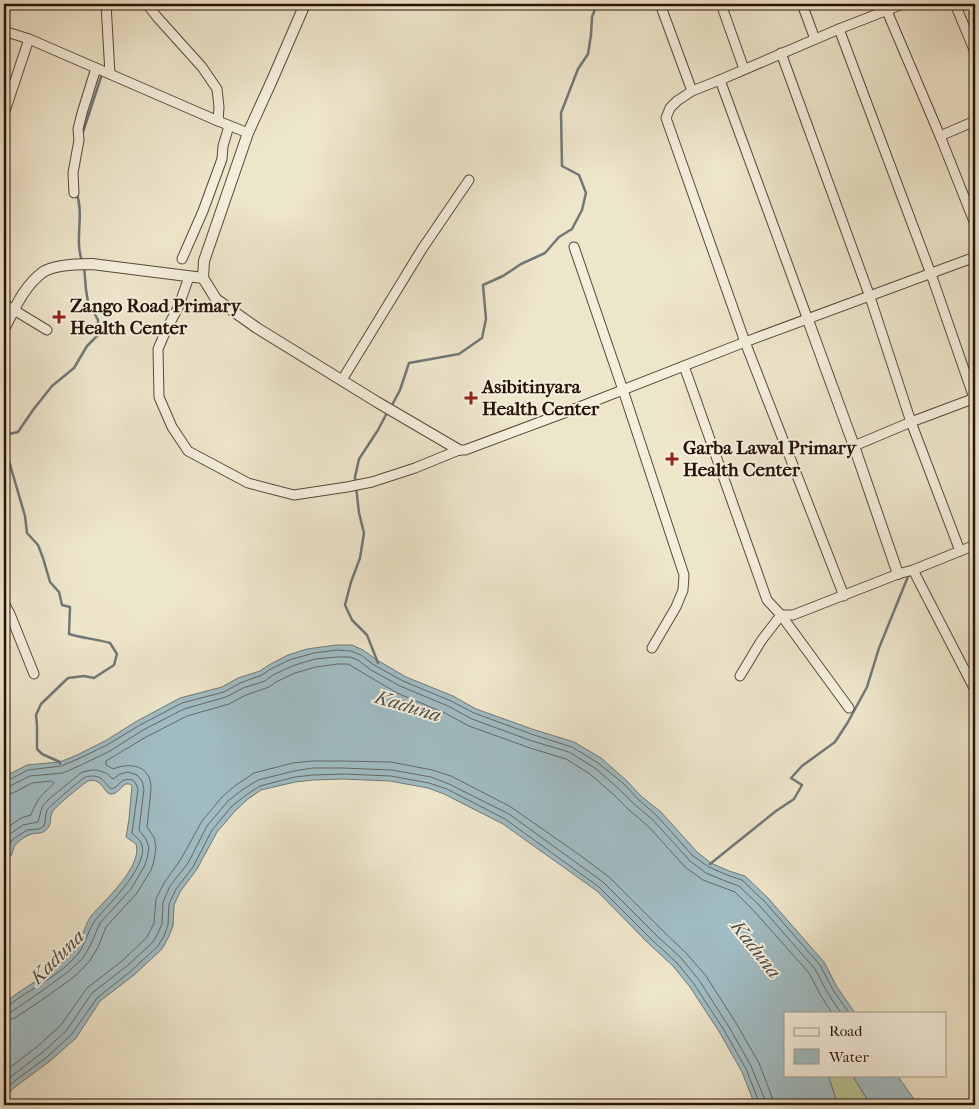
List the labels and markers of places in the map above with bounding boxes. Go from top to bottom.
place label: Zango Road Primary Health Center [70,295,242,339]
marker: Zango Road Primary Health Center [52,310,66,324]
place label: Asibitinyara Health Center [481,376,600,420]
marker: Asibitinyara Health Center [464,391,478,405]
place label: Garba Lawal Primary Health Center [683,437,857,481]
marker: Garba Lawal Primary Health Center [665,452,679,466]

